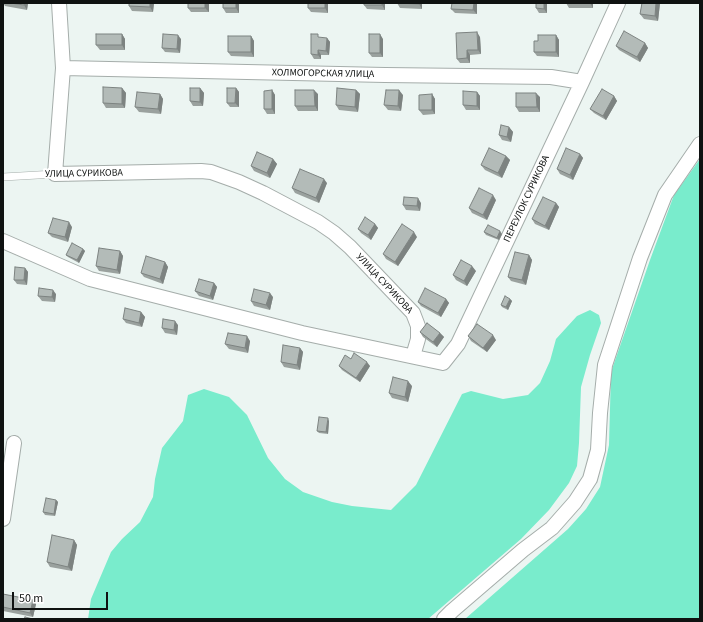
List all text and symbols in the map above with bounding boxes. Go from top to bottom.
street label: ХОЛМОГОРСКАЯ УЛИЦА [272,67,374,81]
street label: ПЕРЕУЛОК СУРИКОВА [502,154,552,244]
street label: УЛИЦА СУРИКОВА [45,167,123,181]
street label: УЛИЦА СУРИКОВА [353,251,415,317]
scale bar [14,584,110,610]
text: 50 m [19,590,43,607]

